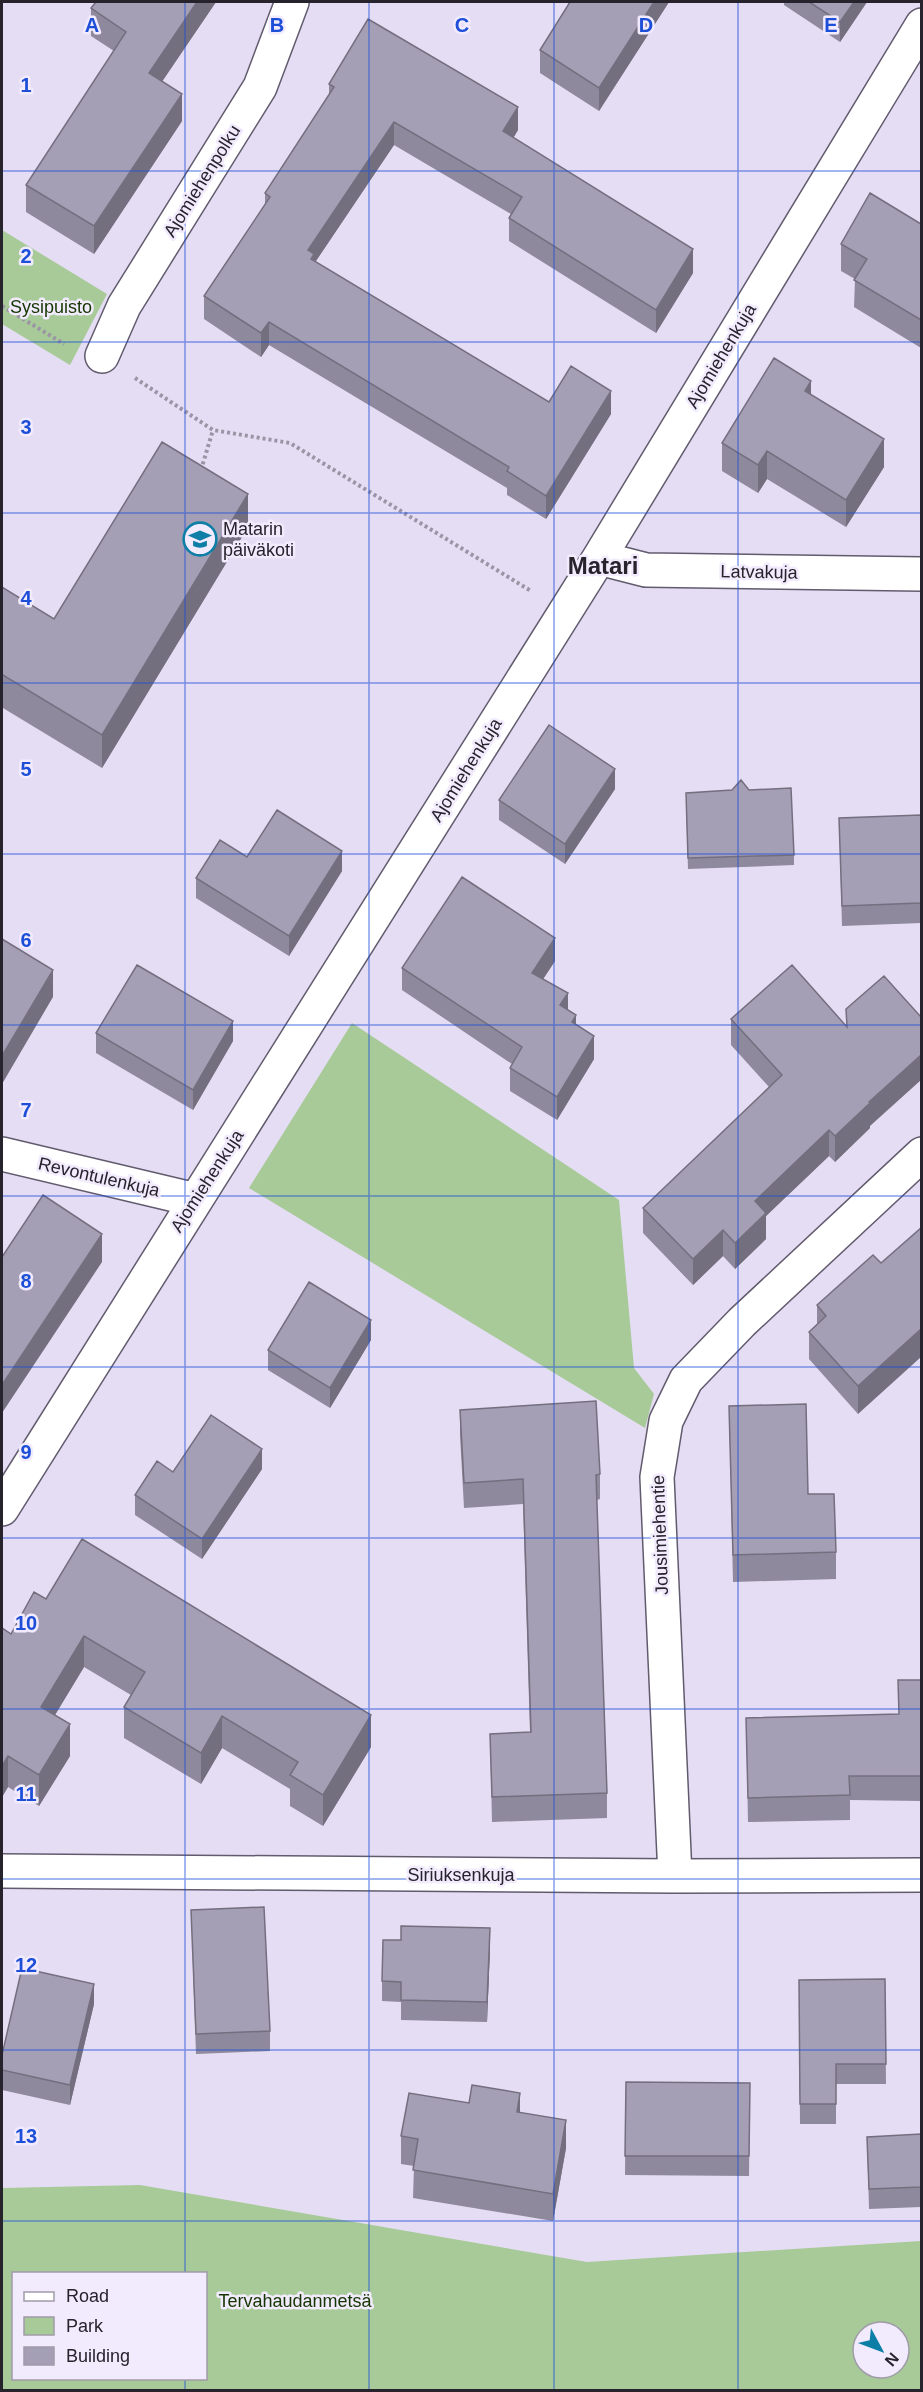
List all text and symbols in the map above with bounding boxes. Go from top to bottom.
text: A [85,14,99,36]
text: B [270,14,284,36]
text: C [455,14,469,36]
text: D [639,14,653,36]
text: E [824,14,838,36]
text: 1 [20,74,32,96]
street label: Ajomiehenpolku [160,121,244,241]
text: 2 [20,245,32,267]
park label: Sysipuisto [10,297,92,317]
street label: Ajomiehenkuja [682,299,760,412]
text: 3 [20,416,32,438]
place label: Matarin päiväkoti [223,519,294,560]
school or university icon: Matarin päiväkoti [182,521,218,557]
district label: Matari [568,552,638,579]
street label: Latvakuja [720,561,799,583]
text: 4 [20,587,32,609]
street label: Ajomiehenkuja [426,714,506,825]
text: 5 [20,758,32,780]
text: 6 [20,929,32,951]
text: 7 [20,1099,32,1121]
street label: Ajomiehenkuja [166,1125,248,1236]
street label: Revontulenkuja [36,1153,163,1201]
text: 8 [20,1270,32,1292]
text: 9 [20,1441,32,1463]
street label: Jousimiehentie [648,1475,672,1595]
text: 10 [15,1612,37,1634]
text: 11 [15,1783,37,1805]
street label: Siriuksenkuja [407,1865,516,1885]
text: 12 [15,1954,37,1976]
text: 13 [15,2125,37,2147]
legend [12,2272,207,2380]
text: Road [66,2286,109,2306]
park label: Tervahaudanmetsä [218,2291,373,2311]
text: Park [66,2316,104,2336]
north arrow [851,2320,911,2380]
text: Building [66,2346,130,2366]
text: N [882,2350,902,2369]

